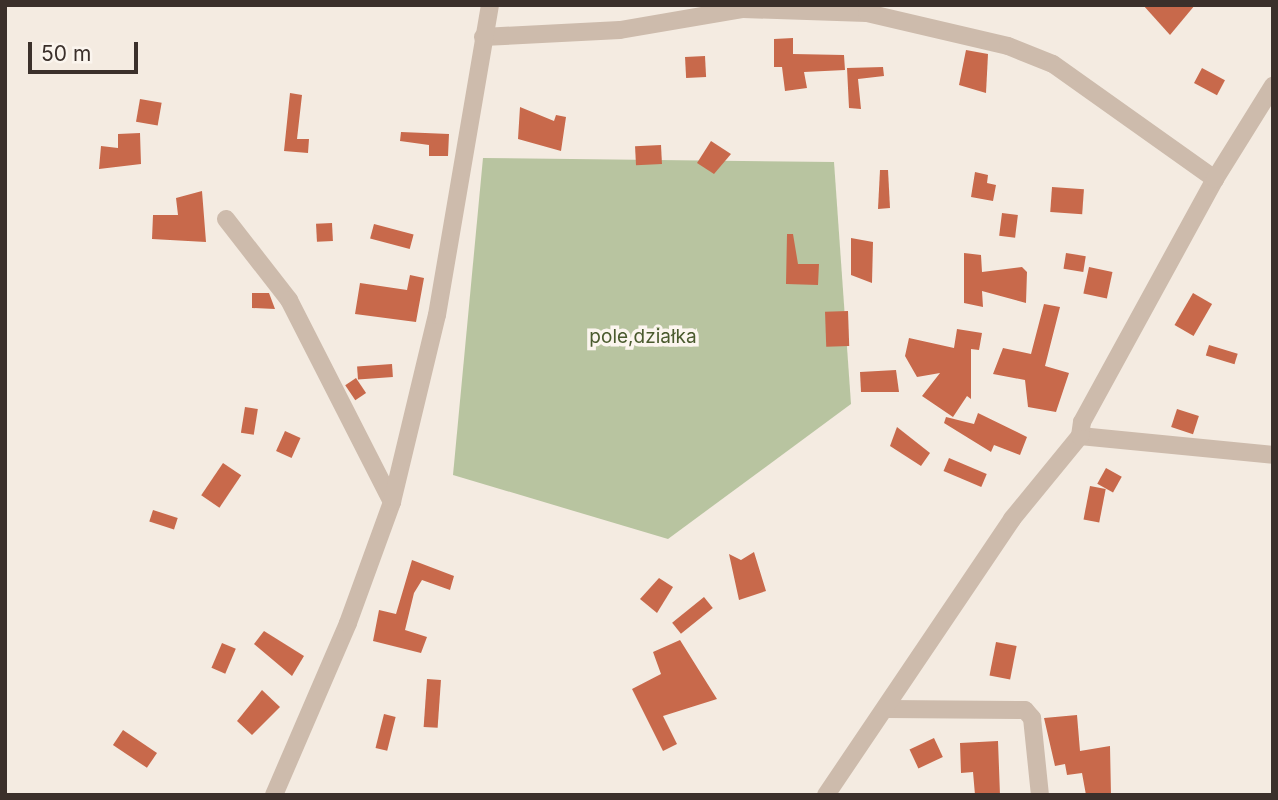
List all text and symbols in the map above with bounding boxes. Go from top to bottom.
scale bar [32,28,142,72]
text: 50 m [41,41,91,66]
park label: pole,działka [589,326,697,348]

